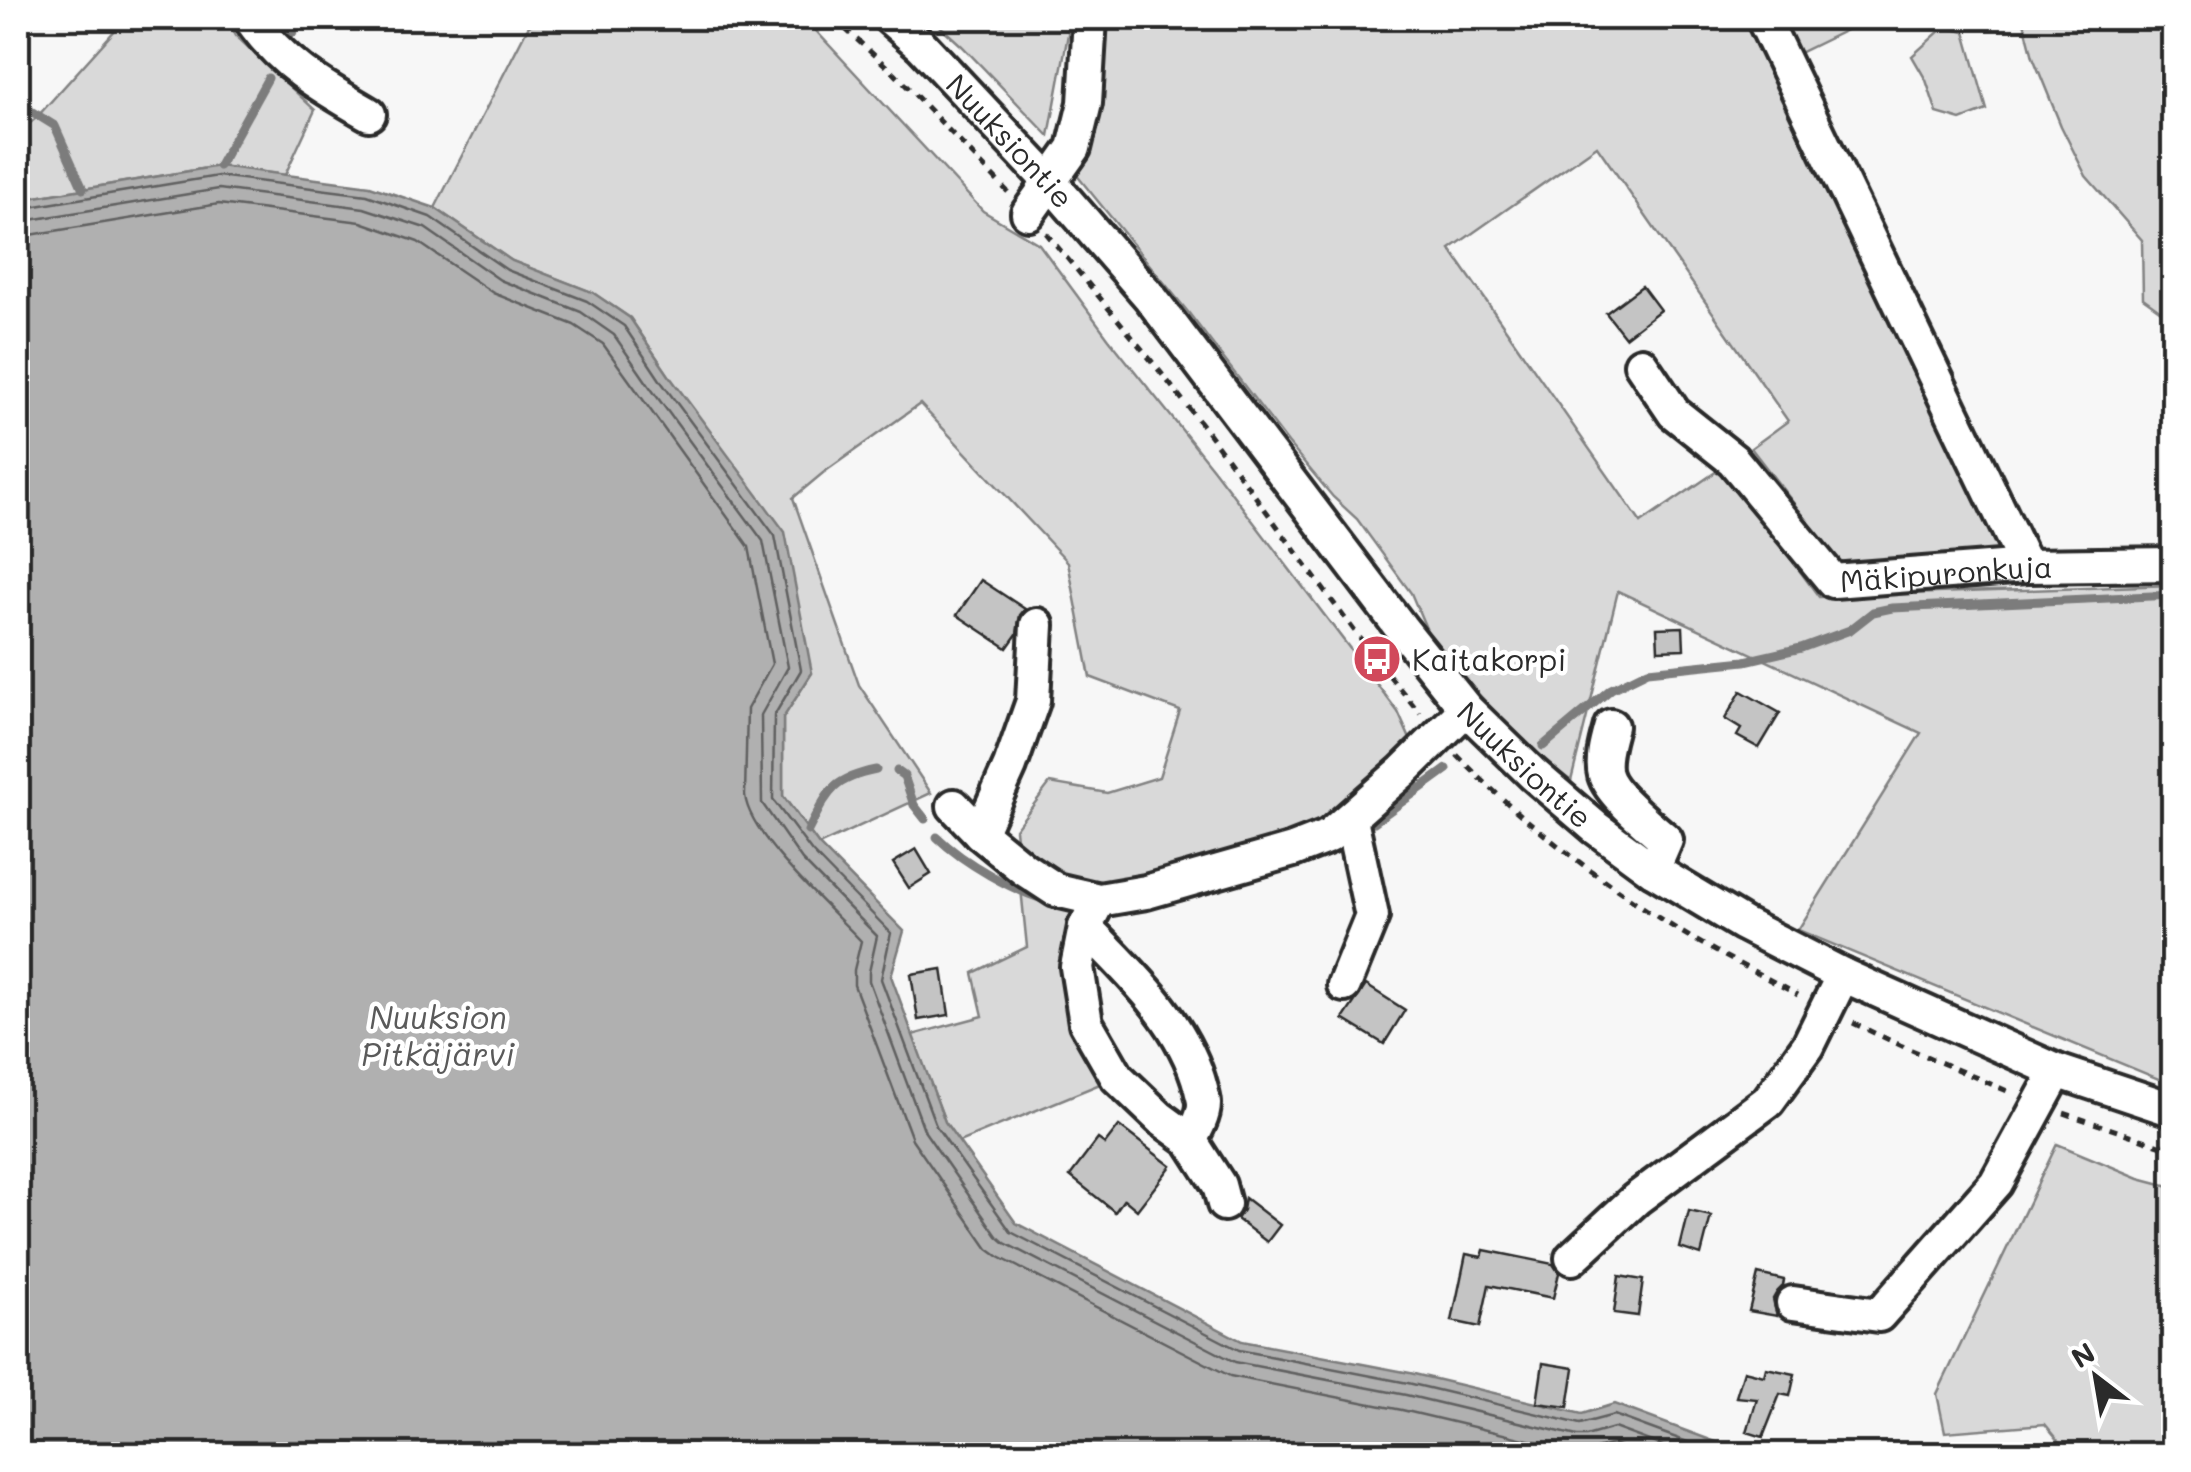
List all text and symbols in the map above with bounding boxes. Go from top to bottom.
street label: Nuuksiontie [938,65,1083,216]
street label: Mäkipuronkuja [1838,546,2053,600]
bus stop icon: Kaitakorpi [1351,633,1403,685]
place label: Kaitakorpi [1412,639,1566,679]
street label: Nuuksiontie [1449,692,1601,837]
water label: Nuuksion Pitkäjärvi [361,995,515,1074]
north arrow [2046,1327,2146,1427]
text: N [2064,1334,2101,1376]

